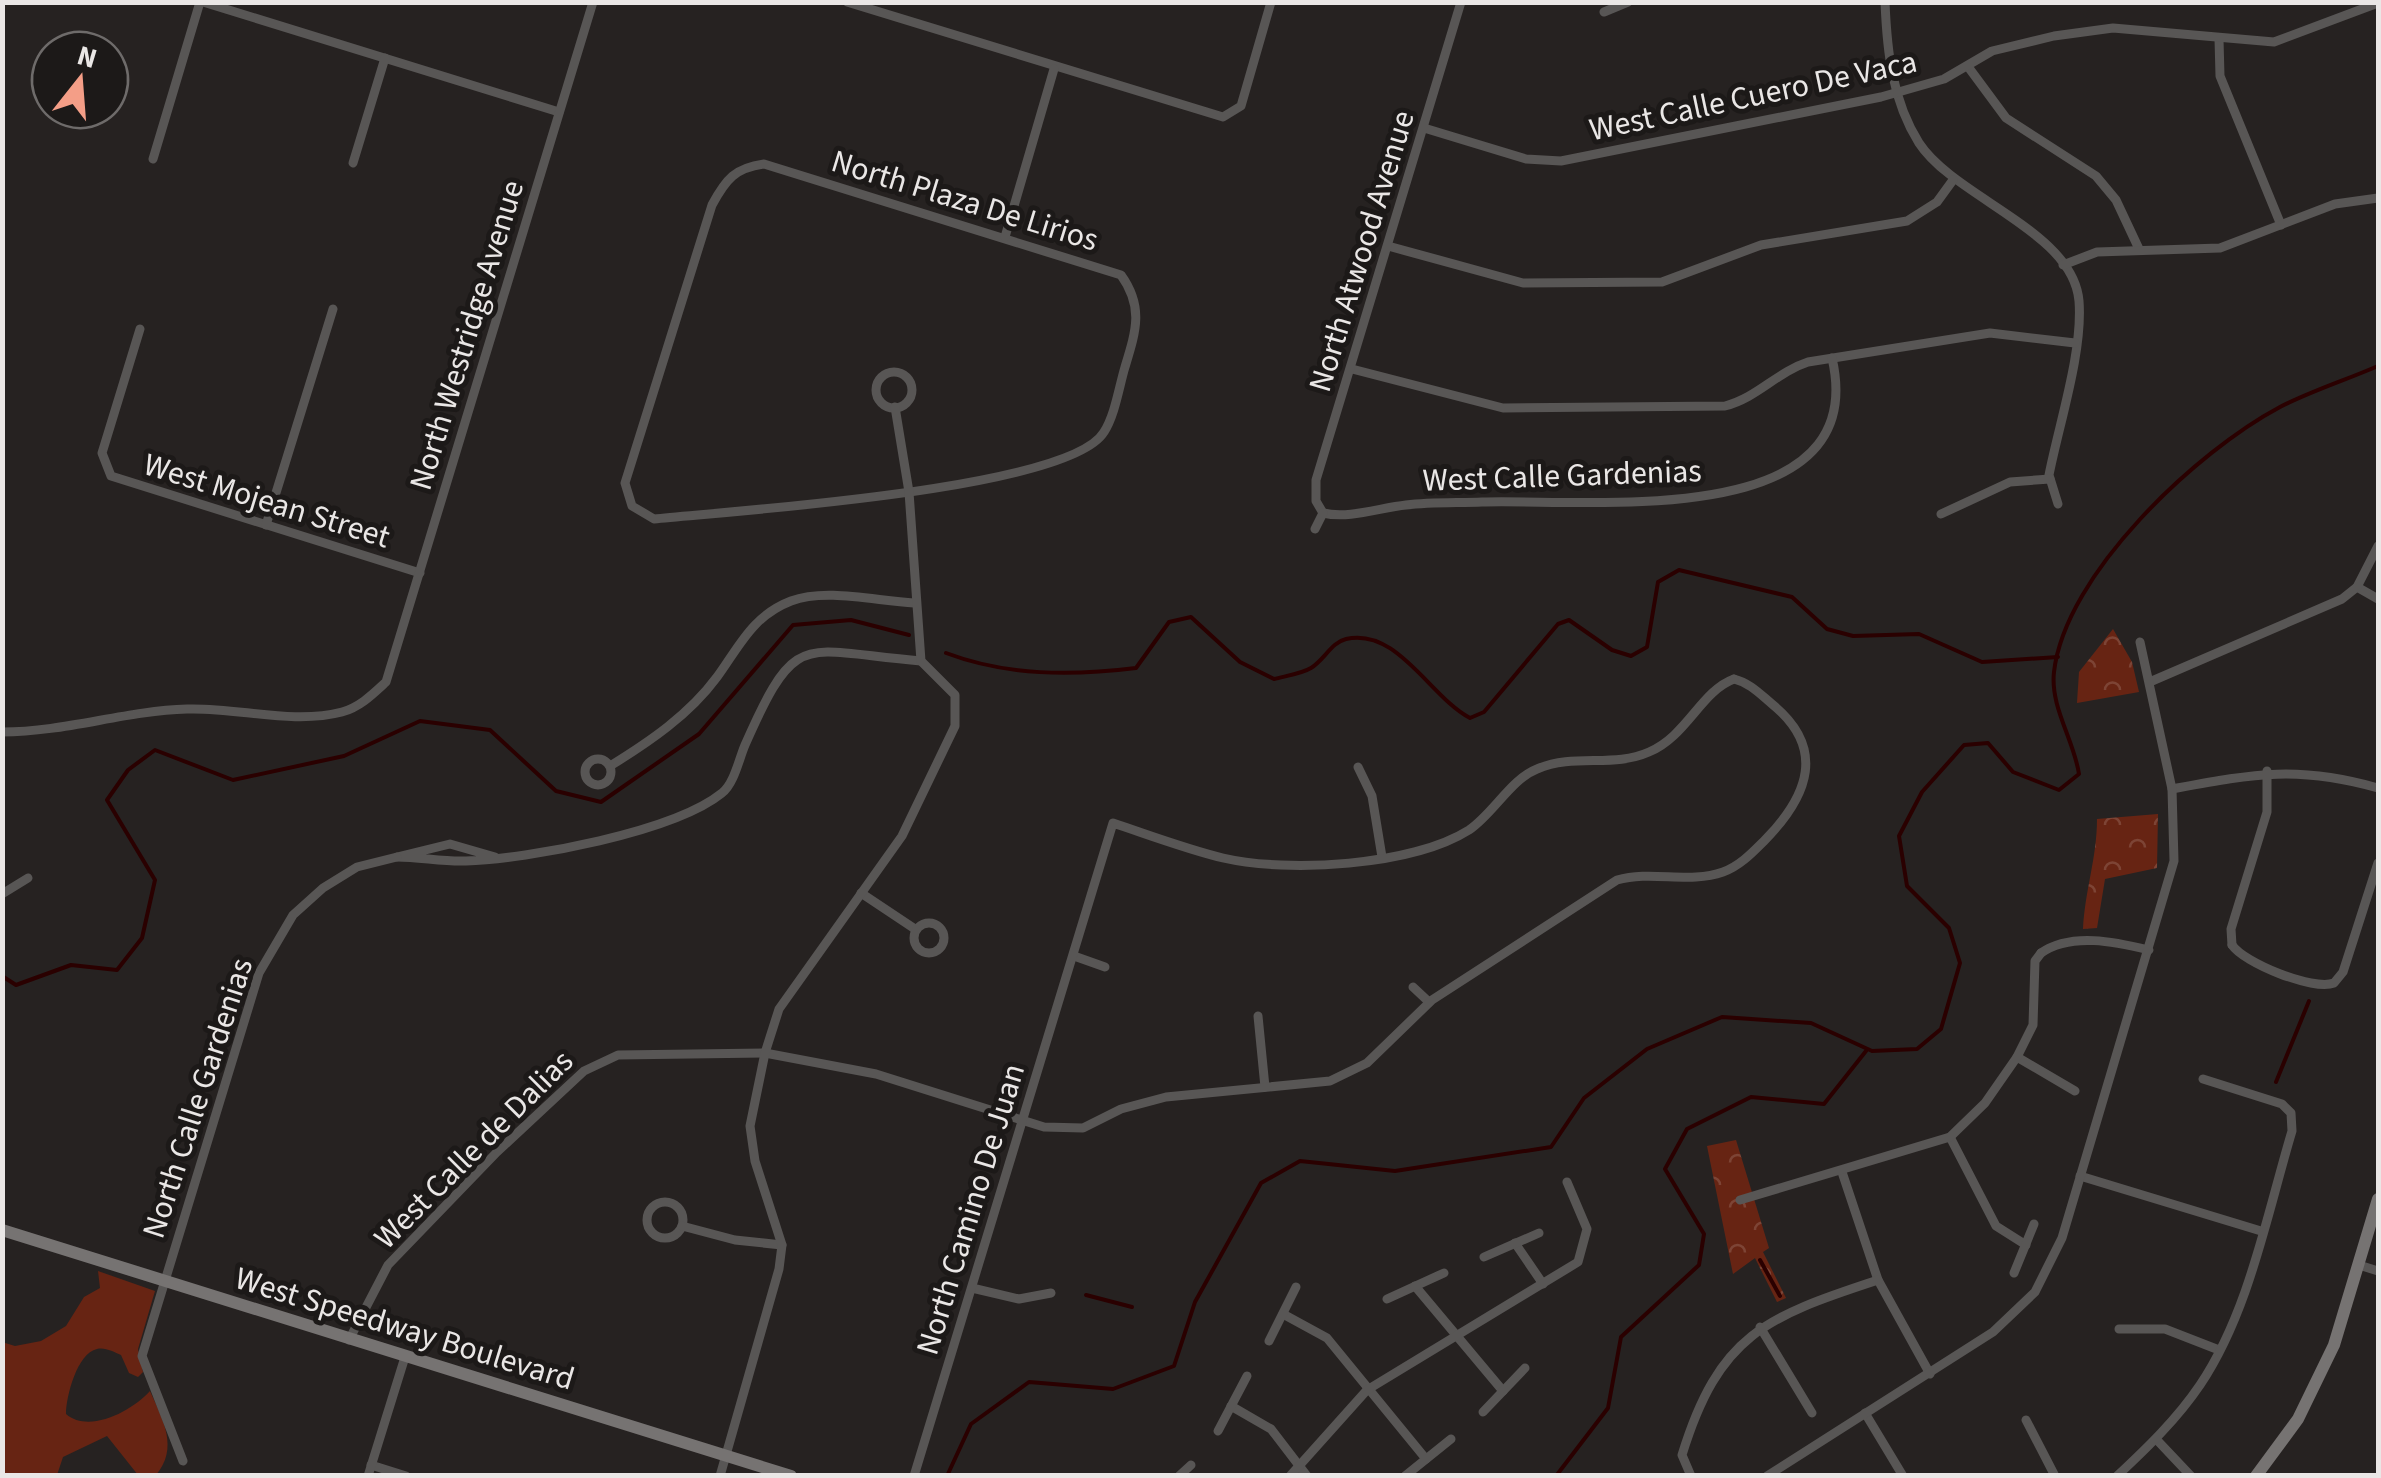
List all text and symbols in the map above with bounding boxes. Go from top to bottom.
north arrow [30,30,130,130]
text: N [72,35,102,79]
street label: West Calle Cuero De Vaca [1585,39,1921,153]
street label: North Atwood Avenue [1297,105,1427,398]
street label: North Plaza De Lirios [826,139,1104,263]
street label: North Westridge Avenue [398,175,536,496]
street label: West Mojean Street [138,442,396,560]
street label: West Calle Gardenias [1422,448,1702,504]
street label: North Calle Gardenias [131,952,265,1244]
street label: West Calle de Dalias [364,1040,584,1260]
street label: North Camino De Juan [905,1058,1037,1360]
street label: West Speedway Boulevard [230,1255,580,1402]

